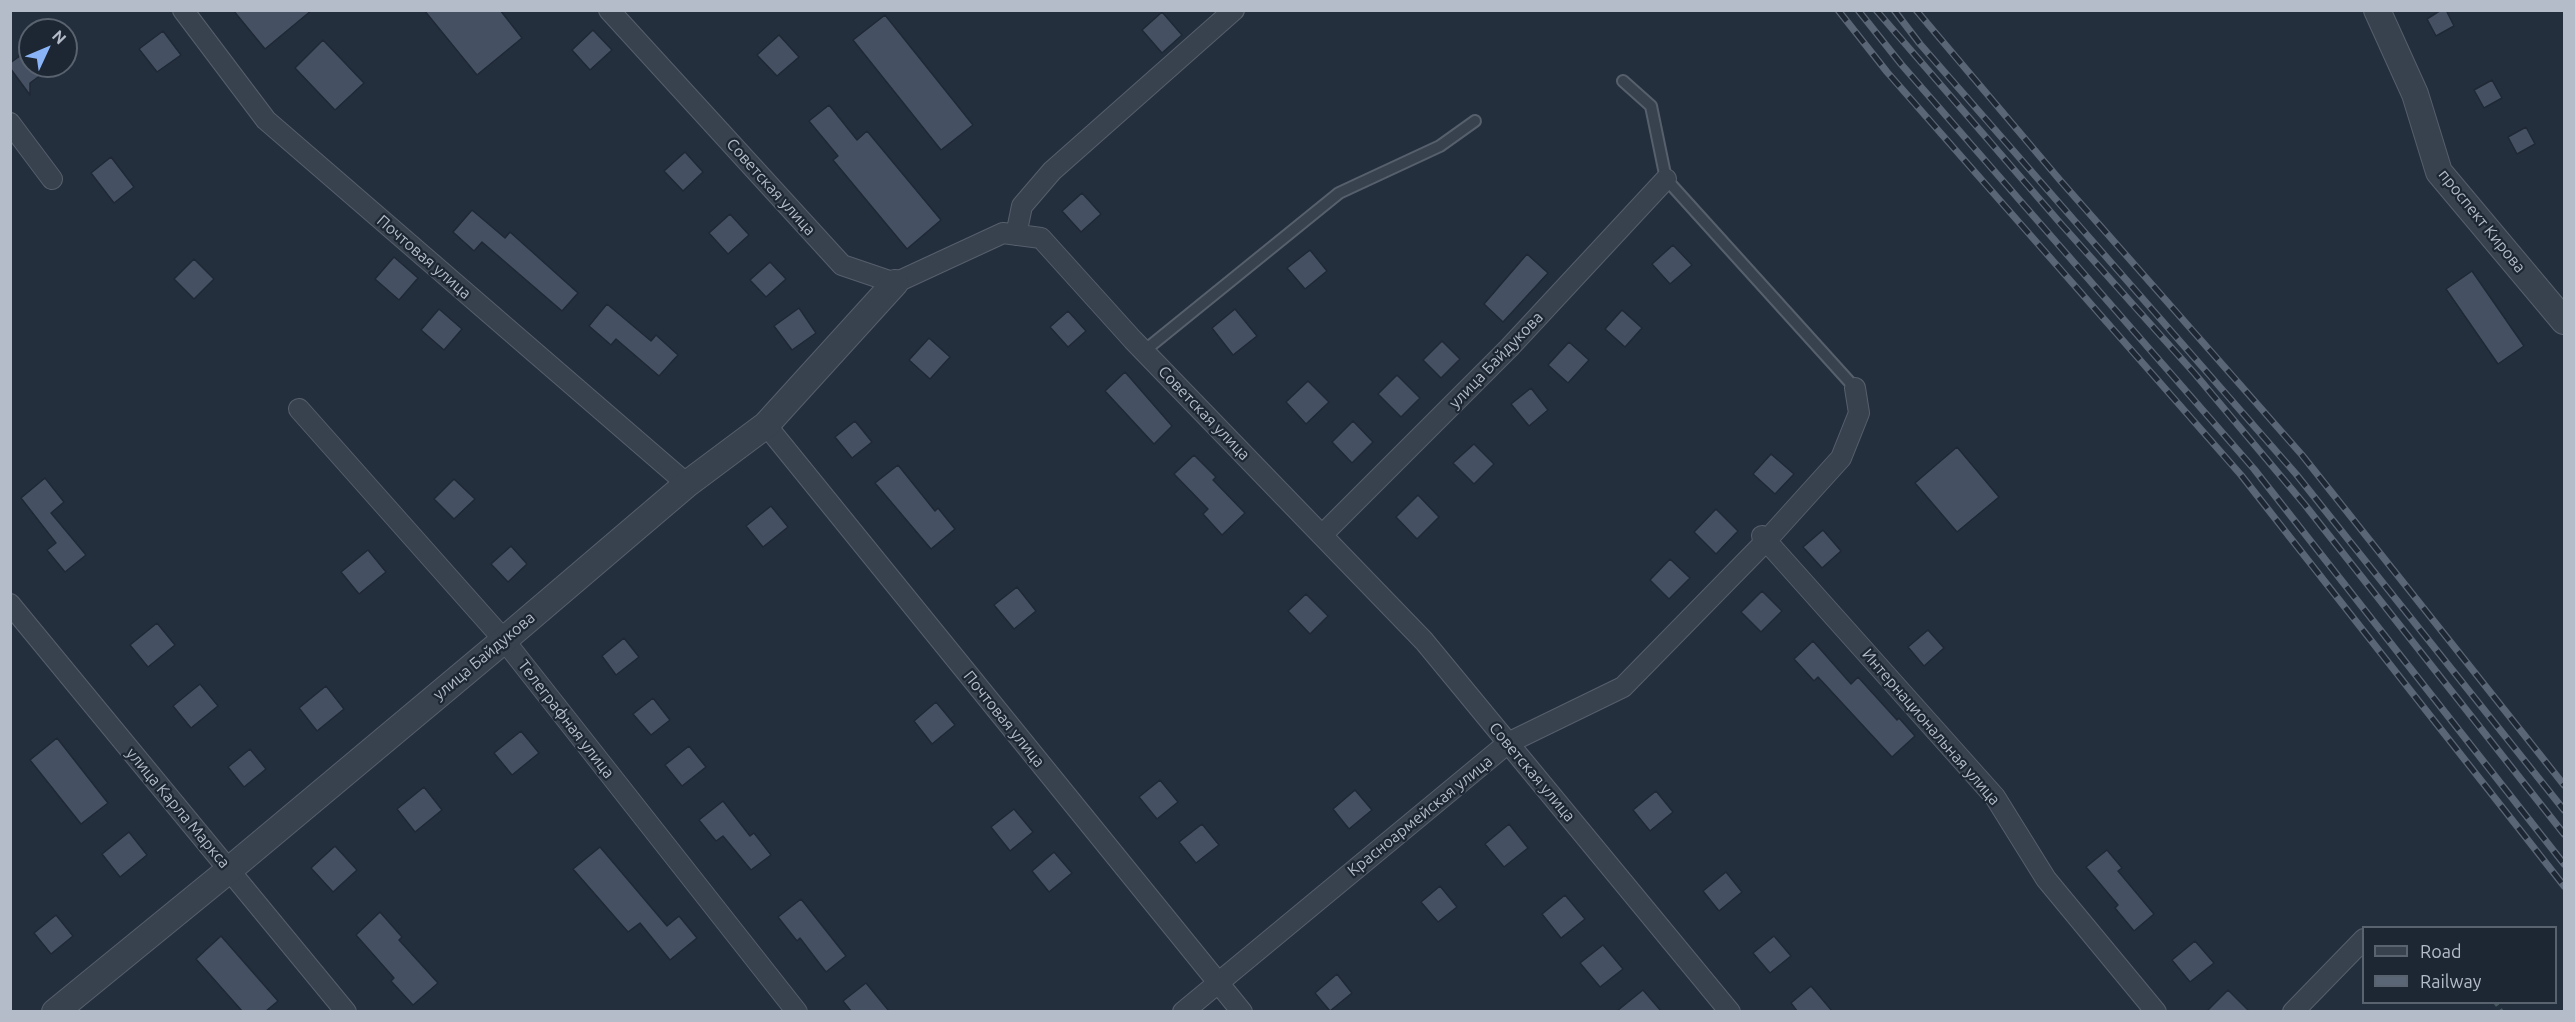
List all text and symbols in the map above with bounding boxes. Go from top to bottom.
north arrow [18,18,78,78]
text: N [49,26,70,47]
street label: Советская улица [722,135,820,239]
street label: проспект Кирова [2434,165,2530,277]
street label: Почтовая улица [373,211,475,303]
street label: улица Байдукова [1445,308,1547,412]
street label: Советская улица [1154,362,1254,464]
street label: улица Байдукова [429,608,539,704]
street label: Интернациональная улица [1858,645,2004,809]
street label: Телеграфная улица [514,656,618,782]
street label: Почтовая улица [959,667,1049,771]
street label: Советская улица [1485,718,1579,826]
street label: улица Карла Маркса [122,744,234,872]
street label: Красноармейская улица [1344,752,1496,880]
legend [2362,926,2557,1004]
text: Road [2420,941,2462,961]
text: Railway [2420,971,2481,991]

